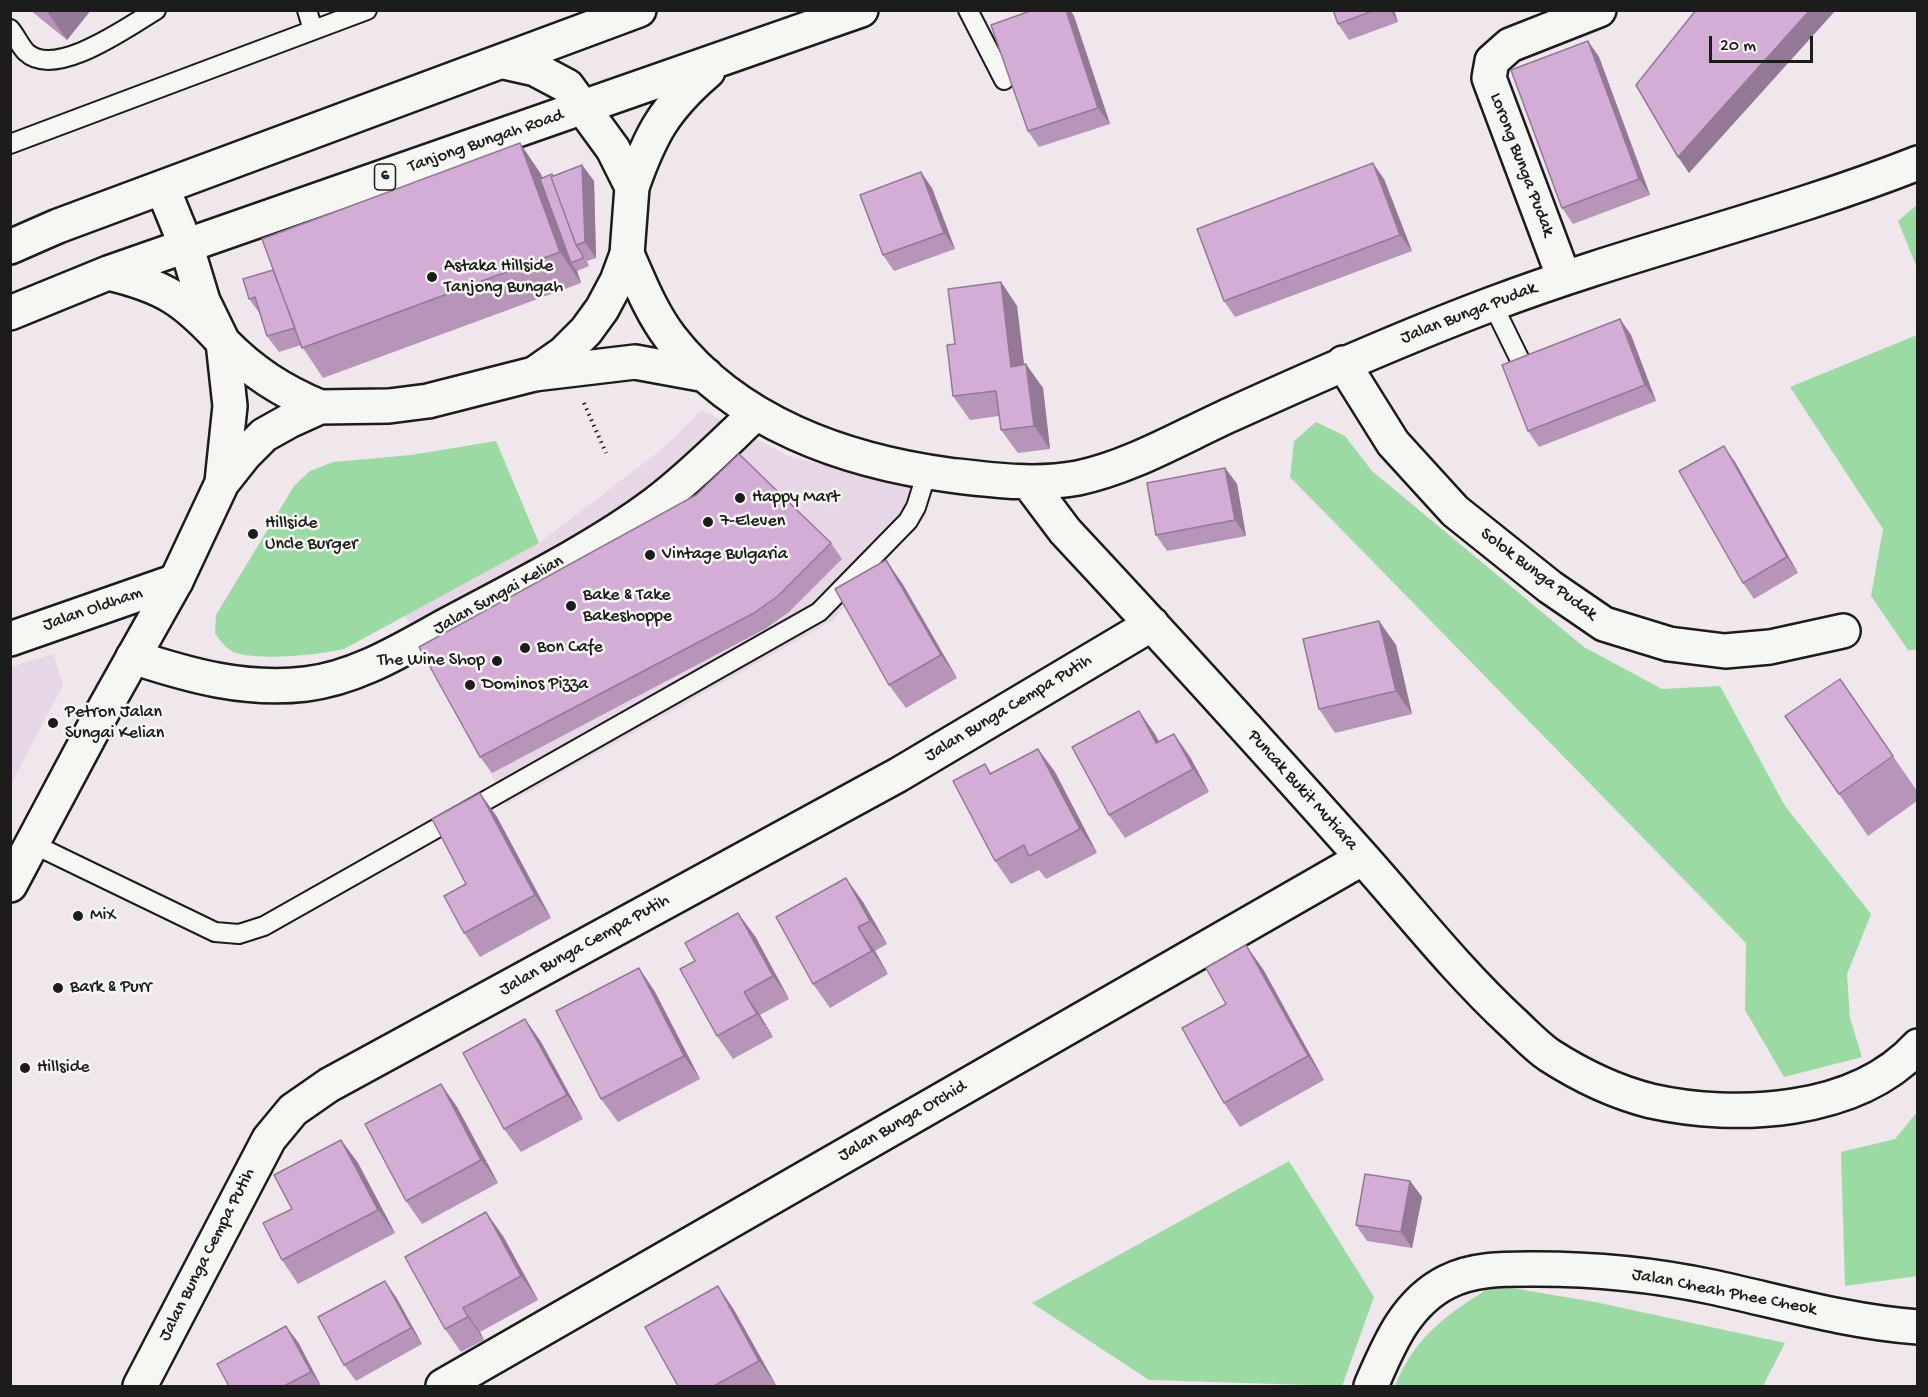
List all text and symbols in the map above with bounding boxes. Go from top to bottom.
scale bar [1712,24,1816,62]
text: 20 m [1720,36,1756,57]
street label: Lorong Bunga Pudak [1484,90,1558,240]
street label: Tanjong Bungah Road [406,105,566,179]
road number: 6 [374,164,396,190]
place label: Astaka Hillside Tanjong Bungah [444,256,563,298]
marker: Astaka Hillside Tanjong Bungah [425,270,439,284]
street label: Jalan Bunga Pudak [1398,278,1540,350]
place label: Happy Mart [752,487,839,509]
marker: Happy Mart [733,491,747,505]
place label: 7-Eleven [720,511,785,533]
place label: Hillside Uncle Burger [265,513,357,556]
marker: 7-Eleven [701,515,715,529]
street label: Solok Bunga Pudak [1475,524,1601,626]
marker: Hillside Uncle Burger [246,527,260,541]
place label: Vintage Bulgaria [662,544,788,566]
marker: Vintage Bulgaria [643,548,657,562]
street label: Jalan Sungai Kelian [430,551,568,641]
street label: Jalan Oldham [40,583,146,637]
place label: Bake & Take Bakeshoppe [583,585,672,628]
marker: Bake & Take Bakeshoppe [564,599,578,613]
place label: Bon Cafe [537,637,603,659]
marker: Bon Cafe [518,641,532,655]
place label: The Wine Shop [377,650,485,672]
street label: Jalan Bunga Cempa Putih [921,650,1097,768]
marker: The Wine Shop [490,654,504,668]
place label: Dominos Pizza [482,674,588,696]
marker: Dominos Pizza [463,678,477,692]
place label: Petron Jalan Sungai Kelian [65,702,164,744]
marker: Petron Jalan Sungai Kelian [46,716,60,730]
street label: Puncak Bukit Mutiara [1242,726,1362,856]
street label: Jalan Bunga Cempa Putih [496,890,674,1002]
place label: MiX [90,905,116,927]
marker: MiX [71,909,85,923]
place label: Bark & Purr [70,977,152,999]
marker: Bark & Purr [51,981,65,995]
place label: Hillside [37,1057,89,1079]
marker: Hillside [18,1061,32,1075]
street label: Jalan Bunga Orchid [835,1077,971,1167]
street label: Jalan Bunga Cempa Putih [155,1165,261,1345]
street label: Jalan Cheah Phee Cheok [1630,1265,1818,1321]

